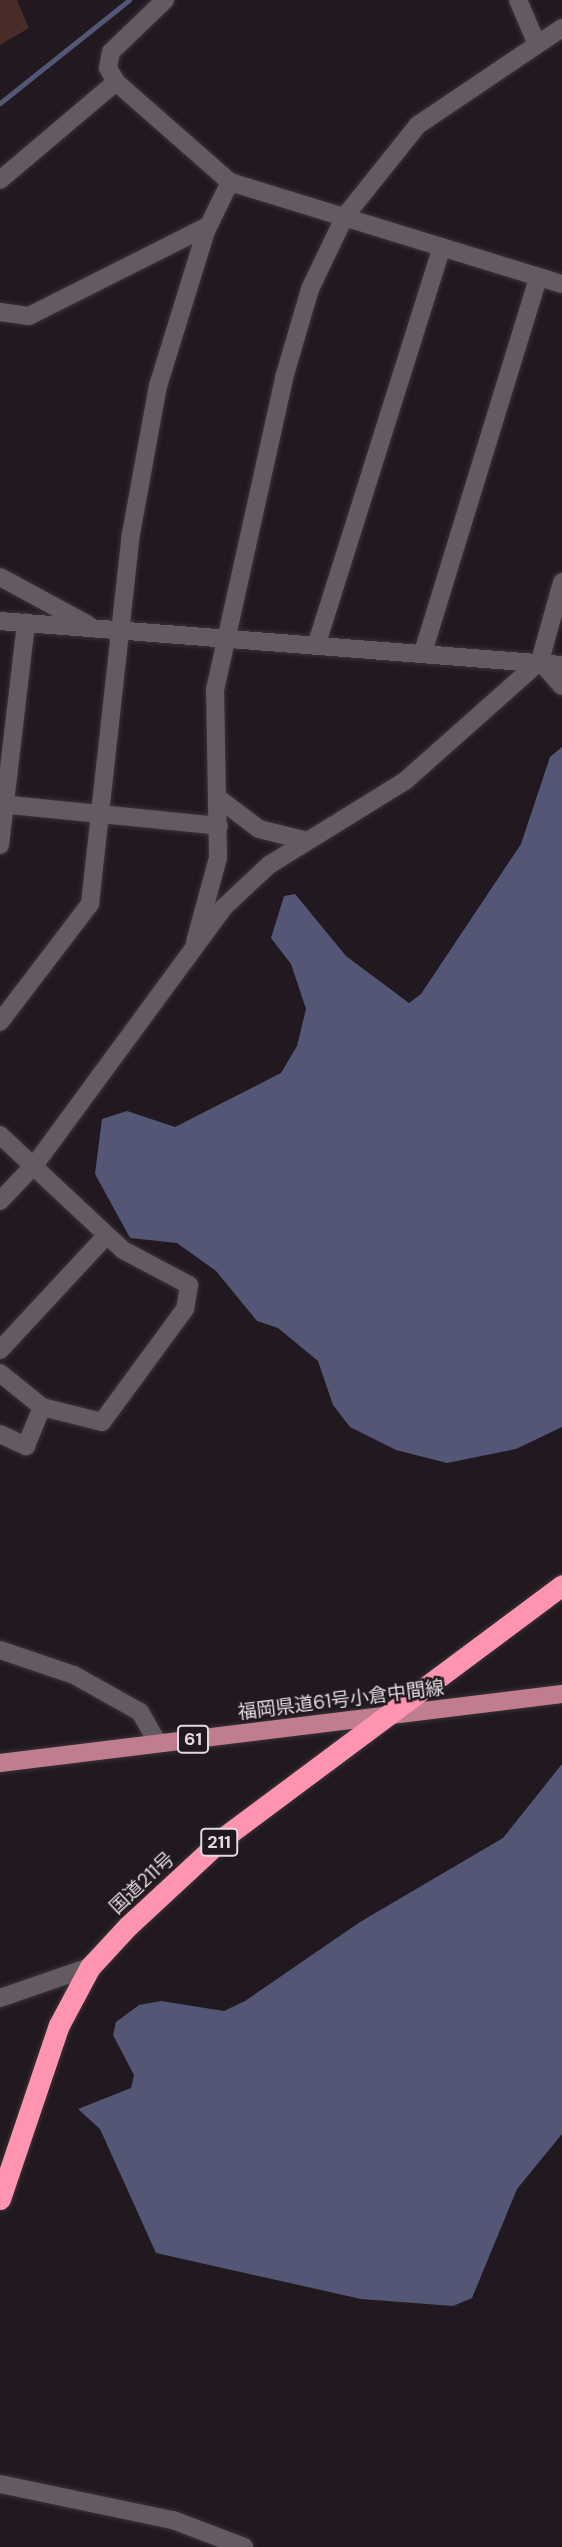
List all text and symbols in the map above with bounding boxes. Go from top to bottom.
street label: 福岡県道61号小倉中間線 [236,1676,446,1724]
road number: 61 [176,1724,210,1754]
road number: 211 [200,1828,238,1856]
street label: 国道211号 [105,1847,179,1919]

